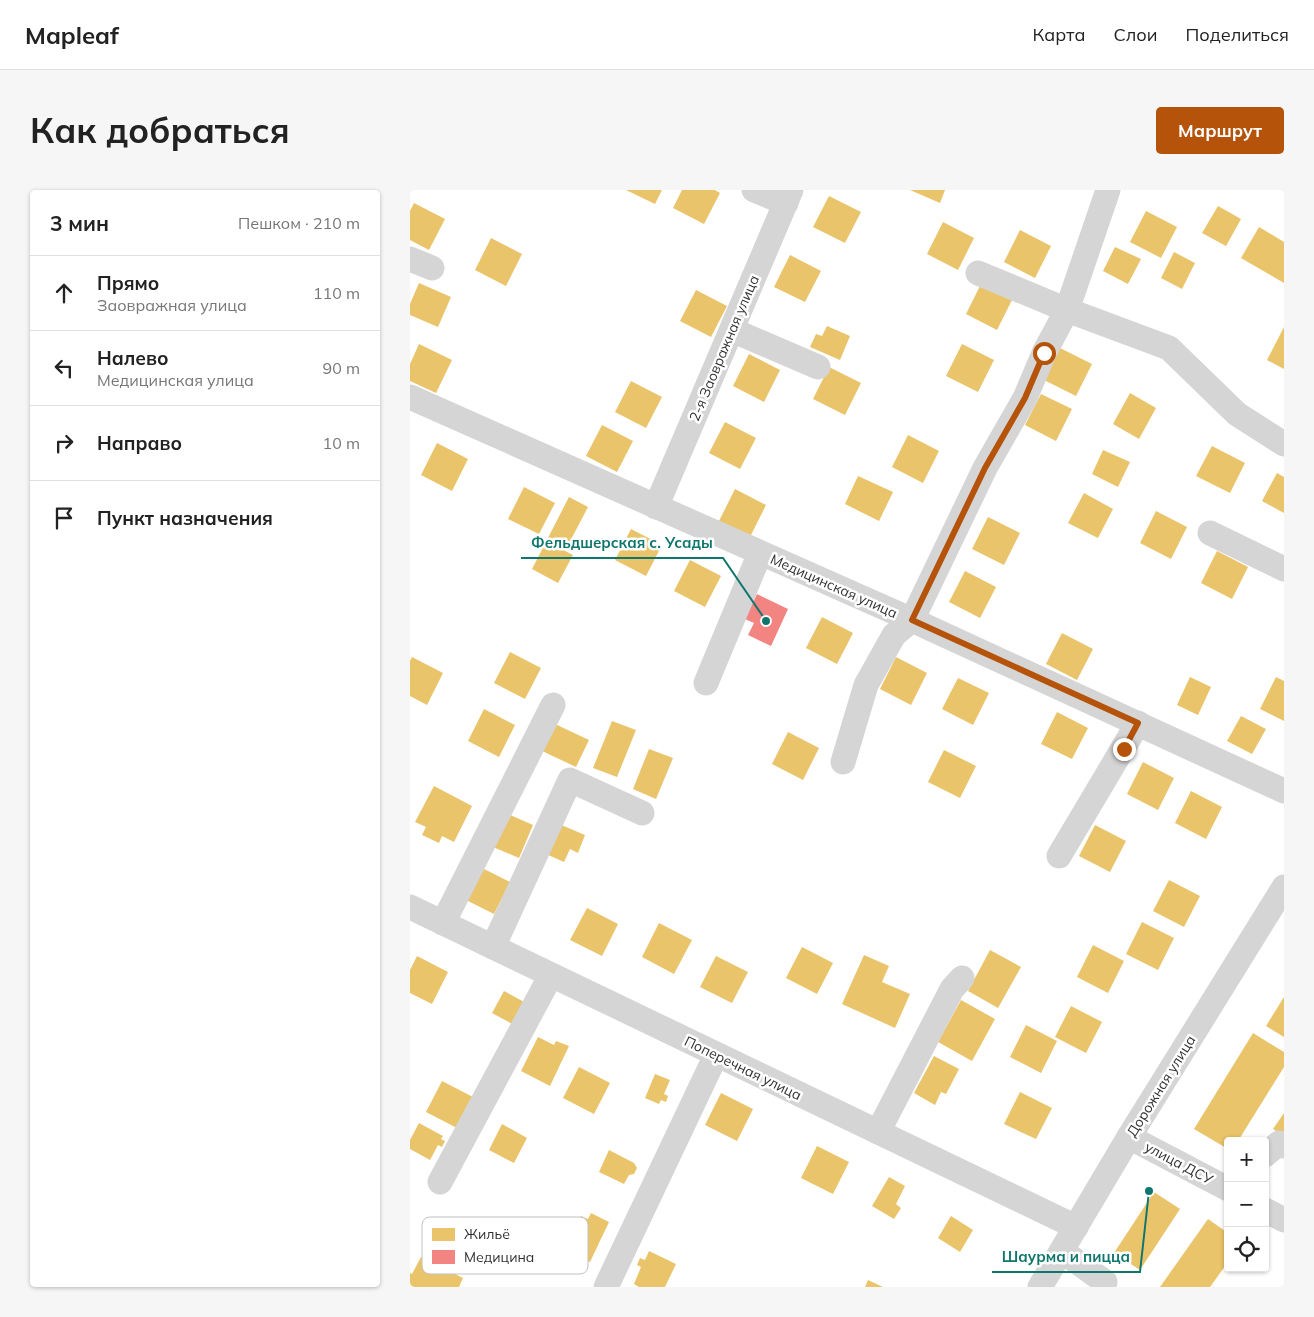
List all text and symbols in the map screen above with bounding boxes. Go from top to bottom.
text: Mapleaf [25,20,119,50]
text: Карта [1033,23,1085,46]
text: Слои [1113,23,1158,46]
text: Поделиться [1186,23,1289,46]
button: Маршрут [1156,107,1284,154]
text: Как добраться [30,108,290,152]
text: 3 мин [50,210,109,236]
text: Пешком · 210 m [238,213,360,233]
text: Прямо [97,271,159,295]
street label: 2-я Заовражная улица [685,272,763,424]
icon: ahead [50,279,78,307]
text: 110 m [313,283,360,303]
text: Заовражная улица [97,295,247,315]
route start [1033,342,1056,365]
text: Налево [97,346,169,370]
icon: left [50,354,78,382]
text: 90 m [323,358,360,378]
text: Медицинская улица [97,370,254,390]
icon: right [50,429,78,457]
text: Направо [97,431,182,455]
text: 10 m [323,433,360,453]
icon: arrive [50,504,78,532]
text: Пункт назначения [97,506,273,530]
callout: Фельдшерская с. Усады [521,528,723,558]
text: Фельдшерская с. Усады [531,533,713,552]
street label: Медицинская улица [768,550,900,622]
route end [1113,738,1136,761]
street label: Поперечная улица [681,1032,805,1104]
street label: Дорожная улица [1123,1032,1199,1140]
map controls [1224,1137,1269,1272]
button: + [1224,1137,1269,1182]
street label: улица ДСУ [1142,1138,1217,1189]
button: − [1224,1182,1269,1227]
legend [422,1217,588,1274]
text: Жильё [464,1225,510,1243]
button: locate [1224,1227,1269,1272]
callout: Шаурма и пицца [992,1242,1140,1272]
text: Шаурма и пицца [1002,1247,1130,1266]
text: Медицина [464,1248,534,1266]

